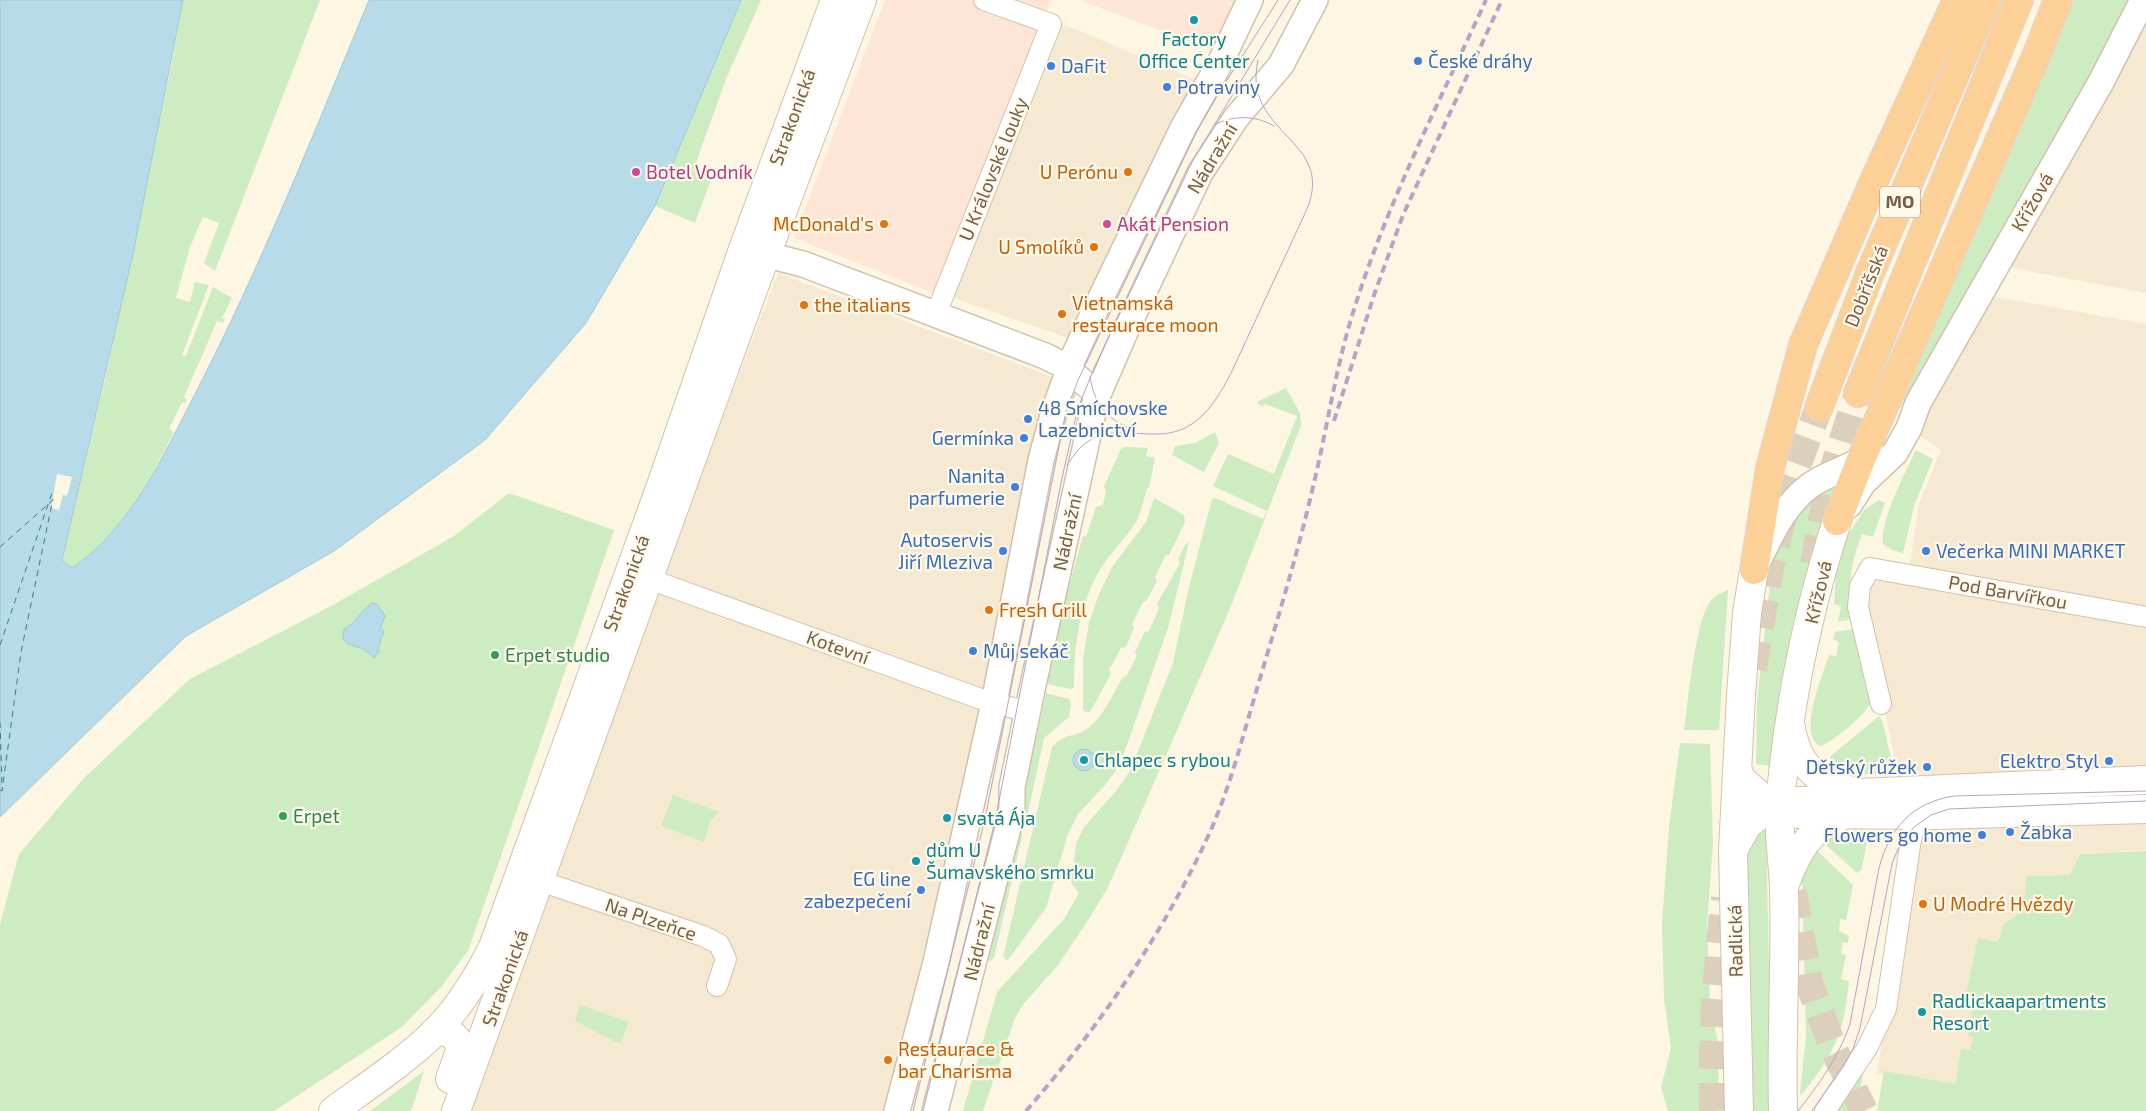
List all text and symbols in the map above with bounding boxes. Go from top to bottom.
marker: Factory Office Center [1188,14,1200,26]
place label: Factory Office Center [1138,27,1250,72]
place label: České dráhy [1428,49,1533,72]
place label: DaFit [1061,54,1106,77]
marker: České dráhy [1412,55,1424,67]
marker: DaFit [1045,60,1057,72]
street label: Strakonická [763,65,820,168]
place label: Potraviny [1177,75,1260,98]
marker: Potraviny [1161,81,1173,93]
street label: U Královské louky [953,94,1032,244]
street label: Nádražní [1182,117,1242,197]
place label: Botel Vodník [646,160,753,183]
place label: U Perónu [1040,160,1118,183]
marker: Botel Vodník [630,166,642,178]
marker: U Perónu [1122,166,1134,178]
street label: Křížová [2006,168,2058,235]
road number: MO [1880,186,1920,218]
place label: McDonald's [773,212,874,235]
place label: Akát Pension [1117,212,1229,235]
marker: McDonald's [878,218,890,230]
marker: Akát Pension [1101,218,1113,230]
place label: U Smolíků [998,235,1084,258]
marker: U Smolíků [1088,241,1100,253]
street label: Dobříšská [1839,242,1892,330]
place label: Vietnamská restaurace moon [1072,291,1219,336]
place label: the italians [814,293,911,316]
marker: the italians [798,299,810,311]
marker: Vietnamská restaurace moon [1056,308,1068,320]
place label: 48 Smíchovske Lazebnictví [1038,396,1168,441]
marker: 48 Smíchovske Lazebnictví [1022,413,1034,425]
place label: Germínka [932,426,1014,449]
marker: Germínka [1018,432,1030,444]
place label: Nanita parfumerie [908,464,1005,509]
marker: Nanita parfumerie [1009,481,1021,493]
street label: Nádražní [1047,490,1086,573]
place label: Autoservis Jiří Mleziva [898,528,993,573]
street label: Strakonická [597,531,654,634]
place label: Večerka MINI MARKET [1936,539,2126,562]
marker: Autoservis Jiří Mleziva [997,545,1009,557]
marker: Večerka MINI MARKET [1920,545,1932,557]
street label: Křížová [1799,558,1836,626]
street label: Pod Barvířkou [1947,570,2069,613]
place label: Fresh Grill [999,598,1087,621]
marker: Fresh Grill [983,604,995,616]
street label: Kotevní [804,625,874,669]
place label: Můj sekáč [983,639,1069,662]
place label: Erpet studio [505,643,610,666]
marker: Můj sekáč [967,645,979,657]
marker: Erpet studio [489,649,501,661]
place label: Chlapec s rybou [1094,748,1231,771]
place label: Elektro Styl [2000,749,2099,772]
marker: Chlapec s rybou [1078,754,1090,766]
place label: Dětský růžek [1806,755,1917,778]
marker: Elektro Styl [2103,755,2115,767]
marker: Dětský růžek [1921,761,1933,773]
place label: Erpet [293,804,340,827]
place label: svatá Ája [957,806,1035,829]
marker: Erpet [277,810,289,822]
marker: svatá Ája [941,812,953,824]
place label: Žabka [2020,820,2072,843]
place label: Flowers go home [1824,823,1972,846]
marker: Žabka [2004,826,2016,838]
marker: Flowers go home [1976,829,1988,841]
place label: dům U Šumavského smrku [926,838,1094,883]
marker: dům U Šumavského smrku [910,855,922,867]
place label: EG line zabezpečení [804,867,912,912]
marker: EG line zabezpečení [915,884,927,896]
street label: Na Plzeňce [602,892,700,945]
place label: U Modré Hvězdy [1933,892,2074,915]
marker: U Modré Hvězdy [1917,898,1929,910]
street label: Nádražní [958,900,999,983]
street label: Radlická [1722,904,1747,978]
street label: Strakonická [476,926,533,1029]
place label: Radlickaapartments Resort [1932,989,2106,1034]
marker: Radlickaapartments Resort [1916,1006,1928,1018]
place label: Restaurace & bar Charisma [898,1037,1014,1082]
marker: Restaurace & bar Charisma [882,1054,894,1066]

